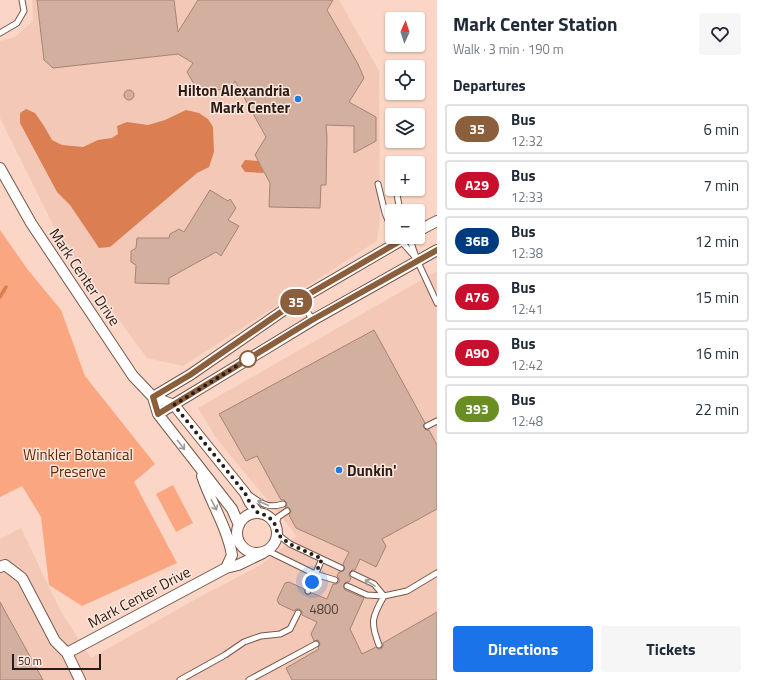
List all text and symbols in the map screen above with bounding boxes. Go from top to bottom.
text: Mark Center Station [453,9,618,38]
north arrow [385,12,425,52]
map controls [385,12,425,244]
button: heart [699,13,741,55]
text: Walk · 3 min · 190 m [453,39,564,59]
button: locate [385,60,425,100]
text: Departures [453,74,526,97]
place label: Hilton Alexandria Mark Center [178,79,290,119]
marker: Hilton Alexandria Mark Center [293,94,303,104]
button: layers [385,108,425,148]
text: Bus [511,108,536,131]
text: 35 [469,118,485,139]
text: 6 min [703,118,739,141]
text: 12:32 [511,131,543,151]
button: + [385,156,425,196]
text: Bus [511,164,536,187]
text: A29 [465,174,489,195]
text: 7 min [703,174,739,197]
text: 12:33 [511,187,543,207]
button: − [385,204,425,244]
text: Bus [511,220,536,243]
street label: Mark Center Drive [44,224,126,330]
text: 36B [465,230,489,251]
text: 12 min [695,230,739,253]
text: 12:38 [511,243,543,263]
text: Bus [511,276,536,299]
text: A76 [465,286,489,307]
text: 15 min [695,286,739,309]
line badge: 35 [278,289,314,315]
text: 35 [288,291,304,312]
text: 12:41 [511,299,543,319]
text: Bus [511,332,536,355]
text: A90 [465,342,489,363]
text: 16 min [695,342,739,365]
unlabelled marker [239,350,257,368]
text: 12:42 [511,355,543,375]
text: Bus [511,388,536,411]
text: 393 [465,398,489,419]
text: 22 min [695,398,739,421]
text: 12:48 [511,411,543,431]
one-way arrow [177,439,186,450]
park label: Winkler Botanical Preserve [23,443,133,483]
place label: Dunkin' [347,459,397,482]
marker: Dunkin' [334,465,344,475]
one-way arrow [211,499,218,511]
one-way arrow [258,499,270,506]
street label: Mark Center Drive [83,560,195,634]
your location [302,572,322,592]
one-way arrow [364,578,376,586]
house number: 4800 [309,599,339,619]
button: Directions [453,626,593,672]
button: Tickets [601,626,741,672]
scale bar [12,652,101,671]
text: 50 m [18,653,42,669]

